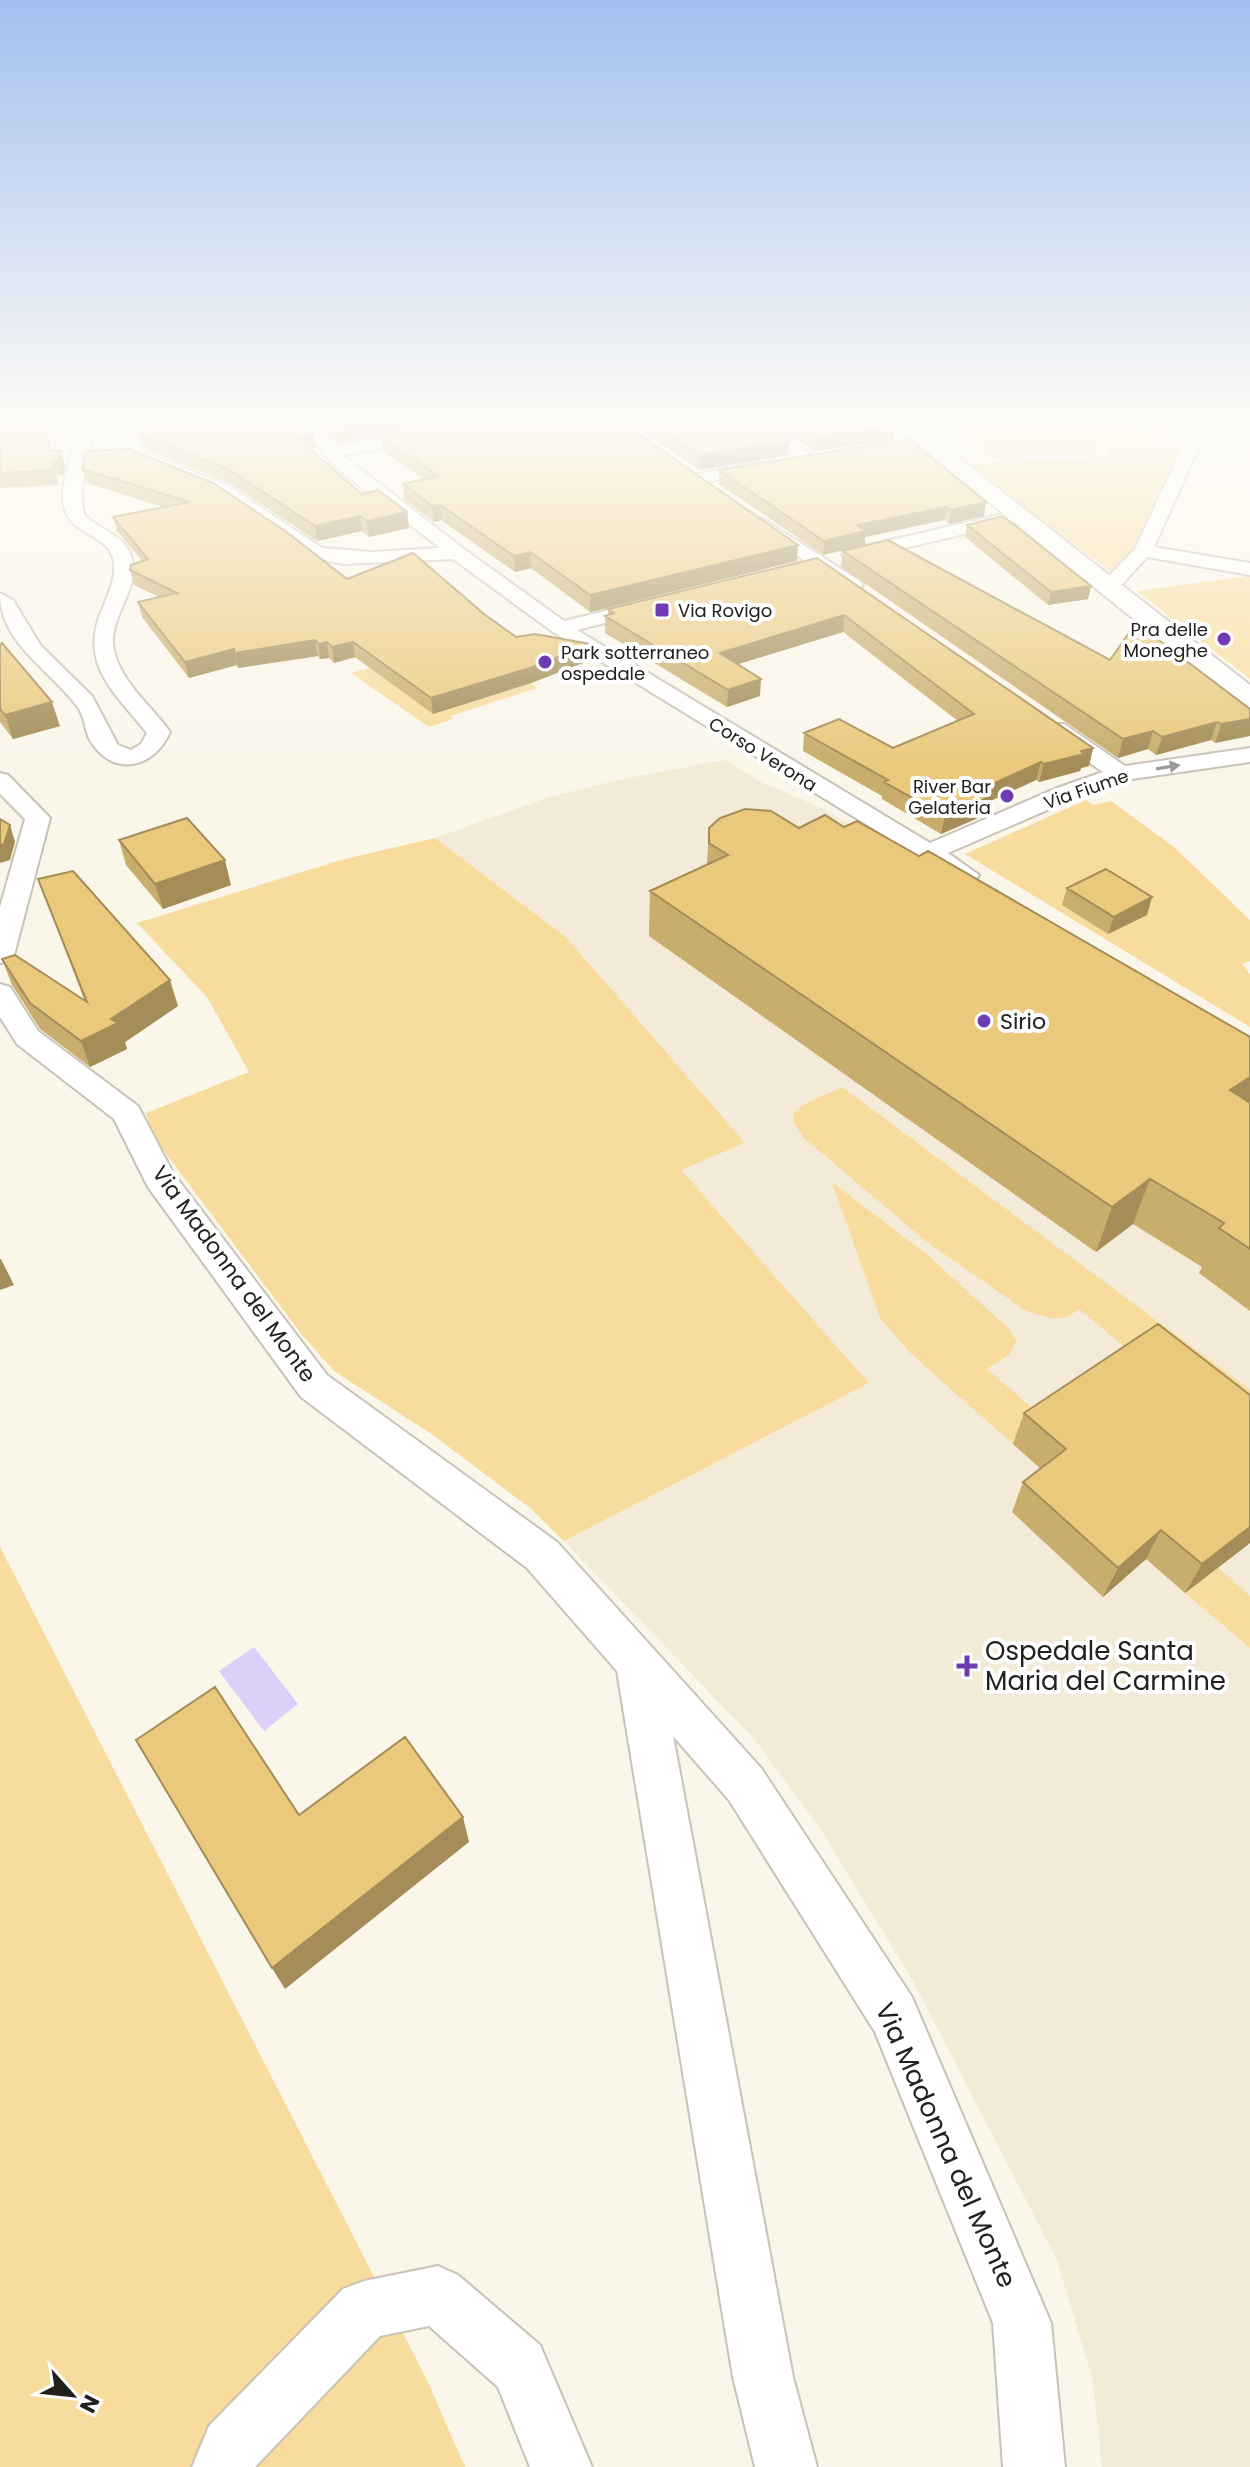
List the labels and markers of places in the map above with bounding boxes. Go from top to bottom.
place label: Via Rovigo [678,598,772,623]
marker: Via Rovigo [653,601,671,619]
place label: Pra delle Moneghe [1123,617,1208,663]
marker: Pra delle Moneghe [1215,630,1233,648]
place label: Park sotterraneo ospedale [561,640,709,686]
marker: Park sotterraneo ospedale [536,653,554,671]
place label: River Bar Gelateria [908,774,991,820]
marker: River Bar Gelateria [998,787,1016,805]
place label: Sirio [1000,1006,1046,1037]
marker: Sirio [975,1012,993,1030]
place label: Ospedale Santa Maria del Carmine [985,1633,1226,1699]
marker: Ospedale Santa Maria del Carmine [956,1655,978,1677]

